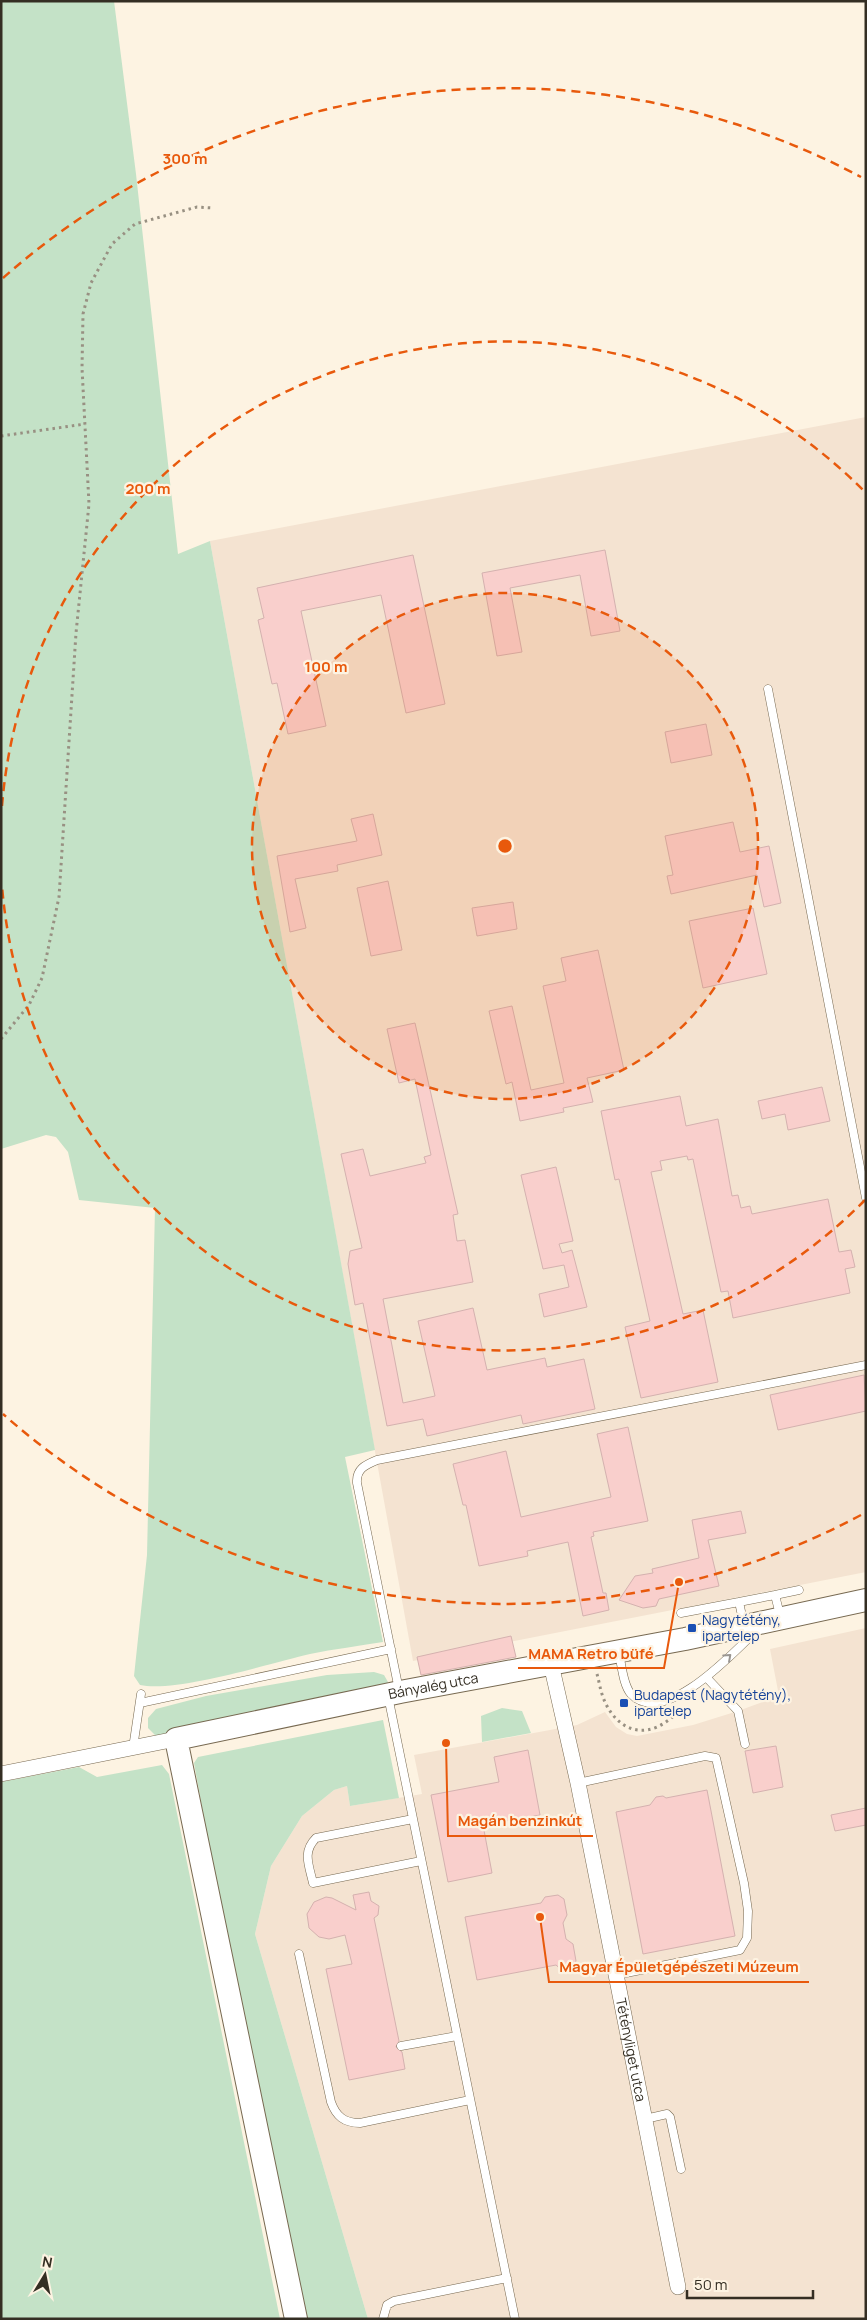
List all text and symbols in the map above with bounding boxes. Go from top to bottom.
text: 300 m [163,148,207,169]
text: 200 m [125,478,171,499]
text: 100 m [305,656,347,677]
centre of rings [496,837,514,855]
place label: Nagytétény, ipartelep [702,1610,781,1645]
marker: Nagytétény, ipartelep [686,1622,698,1634]
callout: MAMA Retro büfé [518,1638,664,1668]
text: MAMA Retro büfé [528,1643,654,1664]
one-way arrow [722,1654,731,1663]
street label: Bányalég utca [387,1668,480,1703]
place label: Budapest (Nagytétény), ipartelep [634,1685,791,1720]
marker: Budapest (Nagytétény), ipartelep [618,1697,630,1709]
callout: Magán benzinkút [448,1806,593,1836]
text: Magán benzinkút [458,1810,582,1831]
callout: Magyar Épületgépészeti Múzeum [549,1952,809,1982]
text: Magyar Épületgépészeti Múzeum [559,1956,799,1977]
street label: Tétényliget utca [612,1996,651,2103]
north arrow [20,2250,70,2300]
text: N [41,2251,54,2272]
scale bar [687,2268,813,2300]
text: 50 m [694,2274,728,2295]

